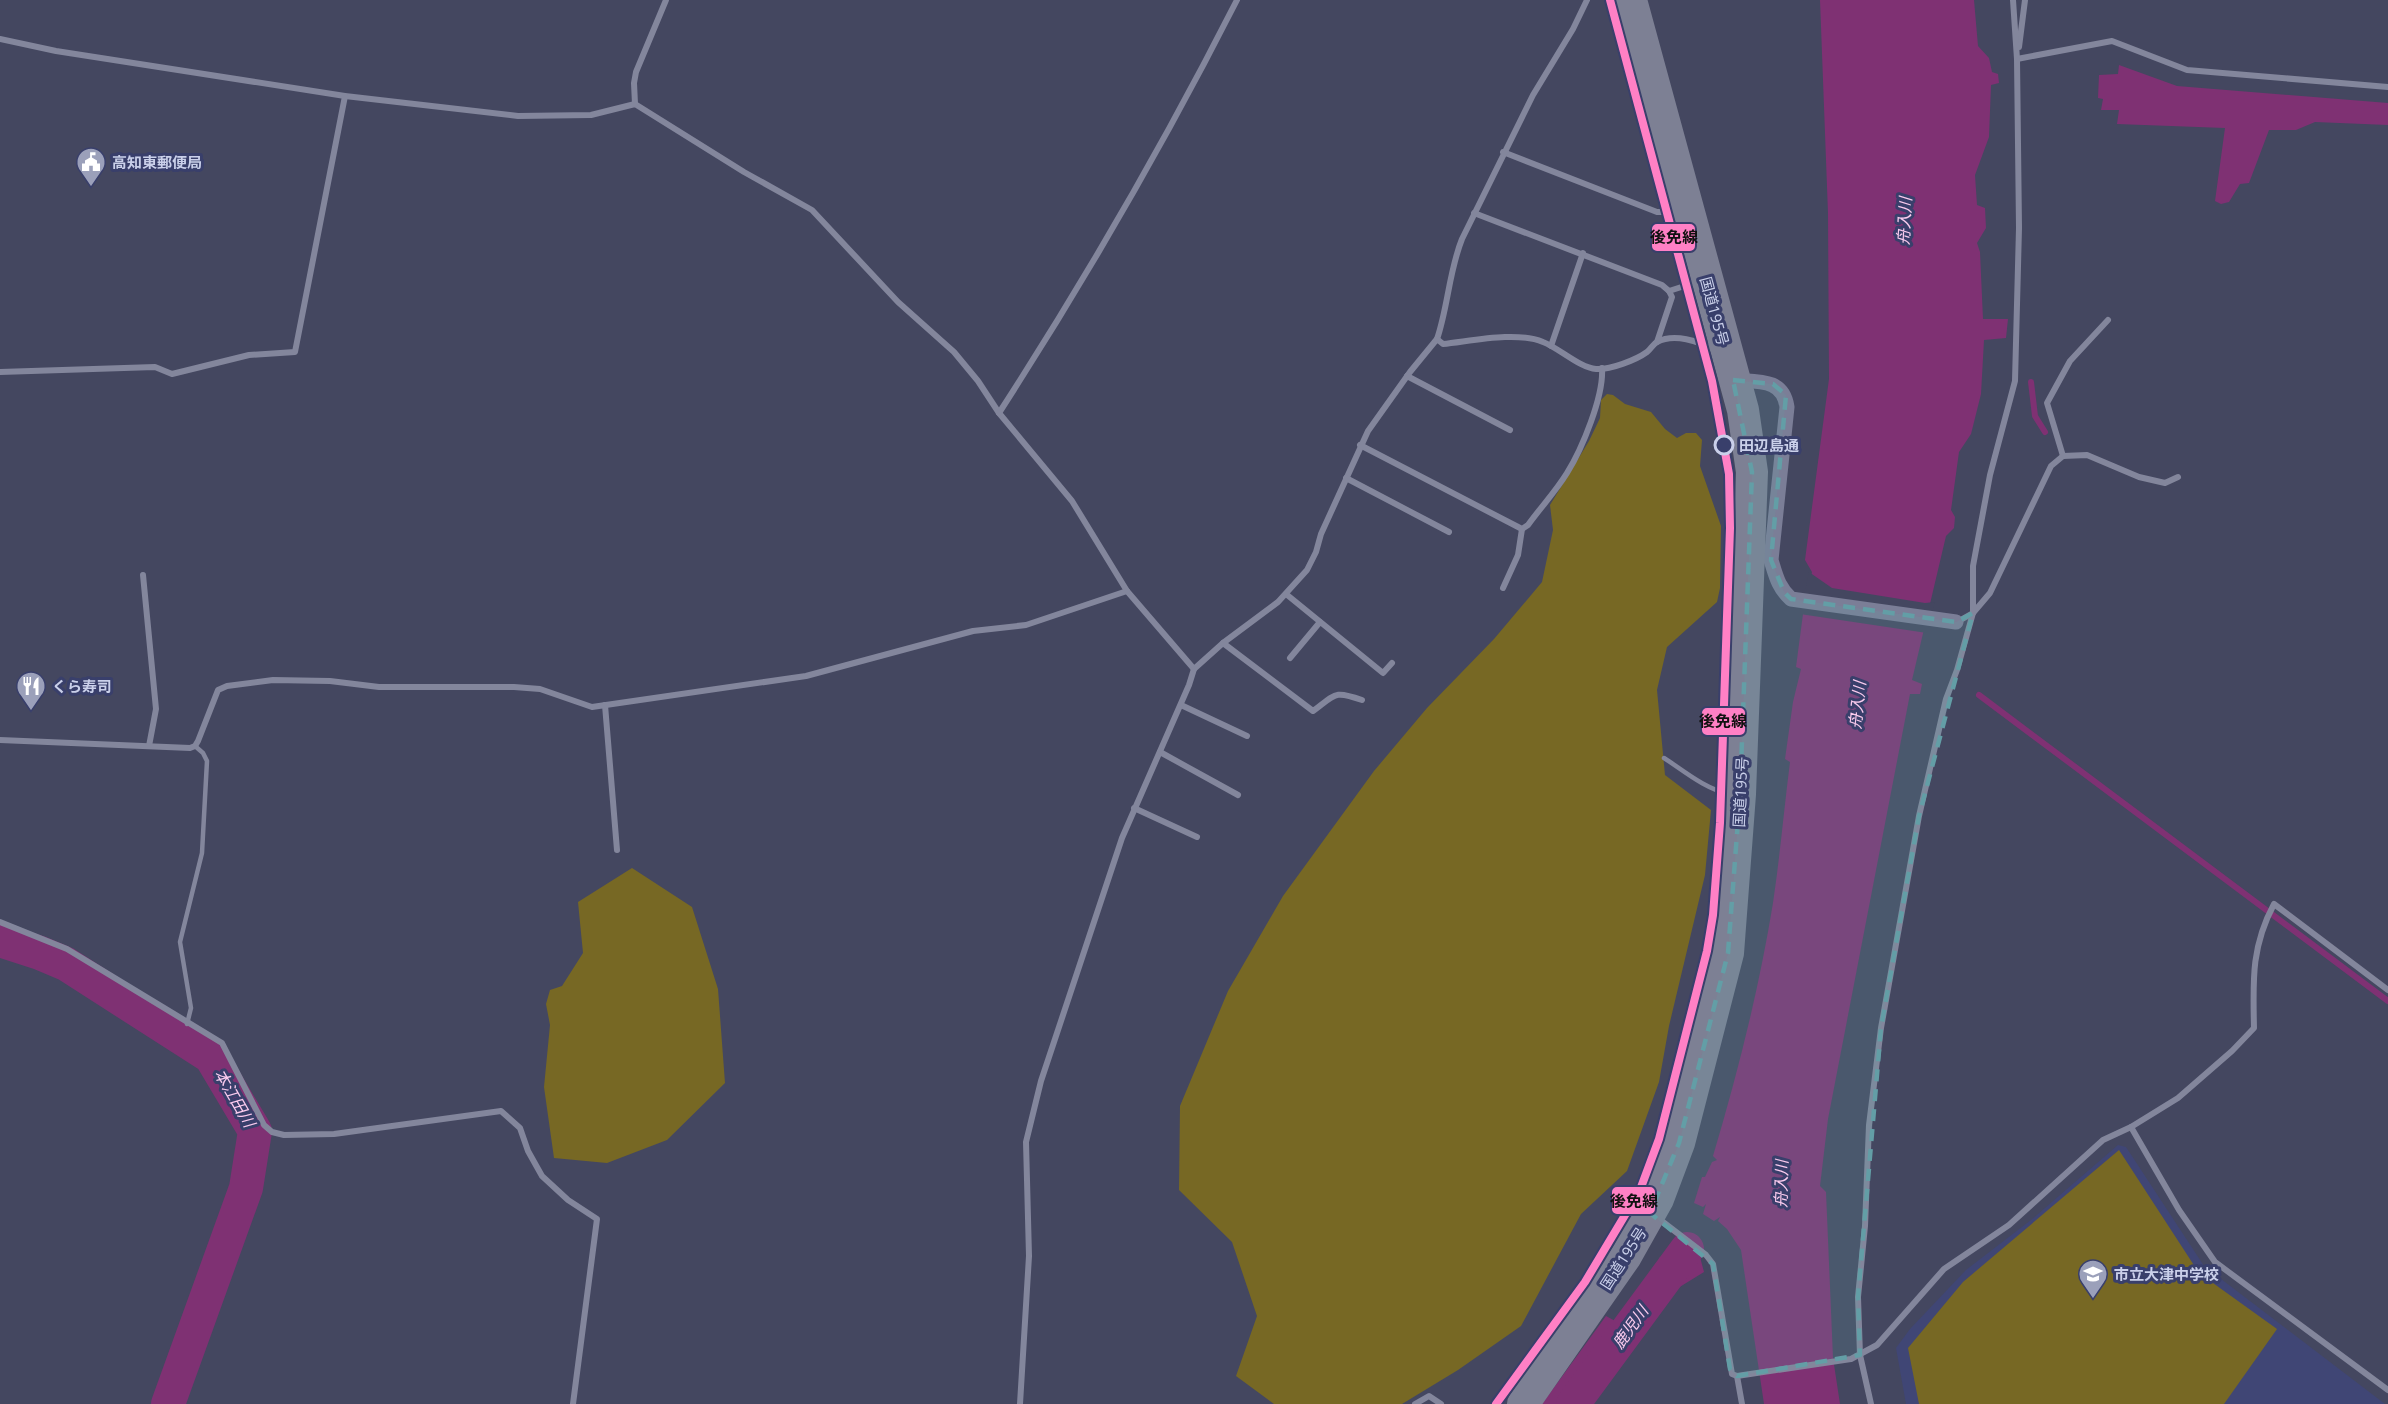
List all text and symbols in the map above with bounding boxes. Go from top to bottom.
public building icon: 高知東郵便局 [75,146,107,188]
place label: 高知東郵便局 [112,152,202,172]
water label: 舟入川 [1892,194,1916,246]
line badge: 後免線 [1651,223,1696,252]
text: 後免線 [1650,226,1698,248]
street label: 国道195号 [1696,274,1734,348]
marker: 田辺島通 [1714,435,1734,455]
place label: 田辺島通 [1739,435,1799,455]
restaurant icon: くら寿司 [15,670,47,712]
place label: くら寿司 [52,676,112,696]
water label: 舟入川 [1844,678,1871,730]
line badge: 後免線 [1701,707,1746,736]
text: 後免線 [1699,710,1747,732]
street label: 国道195号 [1728,756,1752,828]
water label: 本江田川 [209,1065,262,1133]
water label: 舟入川 [1770,1158,1792,1208]
line badge: 後免線 [1611,1186,1656,1215]
text: 後免線 [1610,1190,1658,1212]
street label: 国道195号 [1595,1223,1651,1293]
school or university icon: 市立大津中学校 [2077,1258,2109,1300]
place label: 市立大津中学校 [2114,1264,2219,1284]
water label: 鹿児川 [1607,1300,1654,1353]

